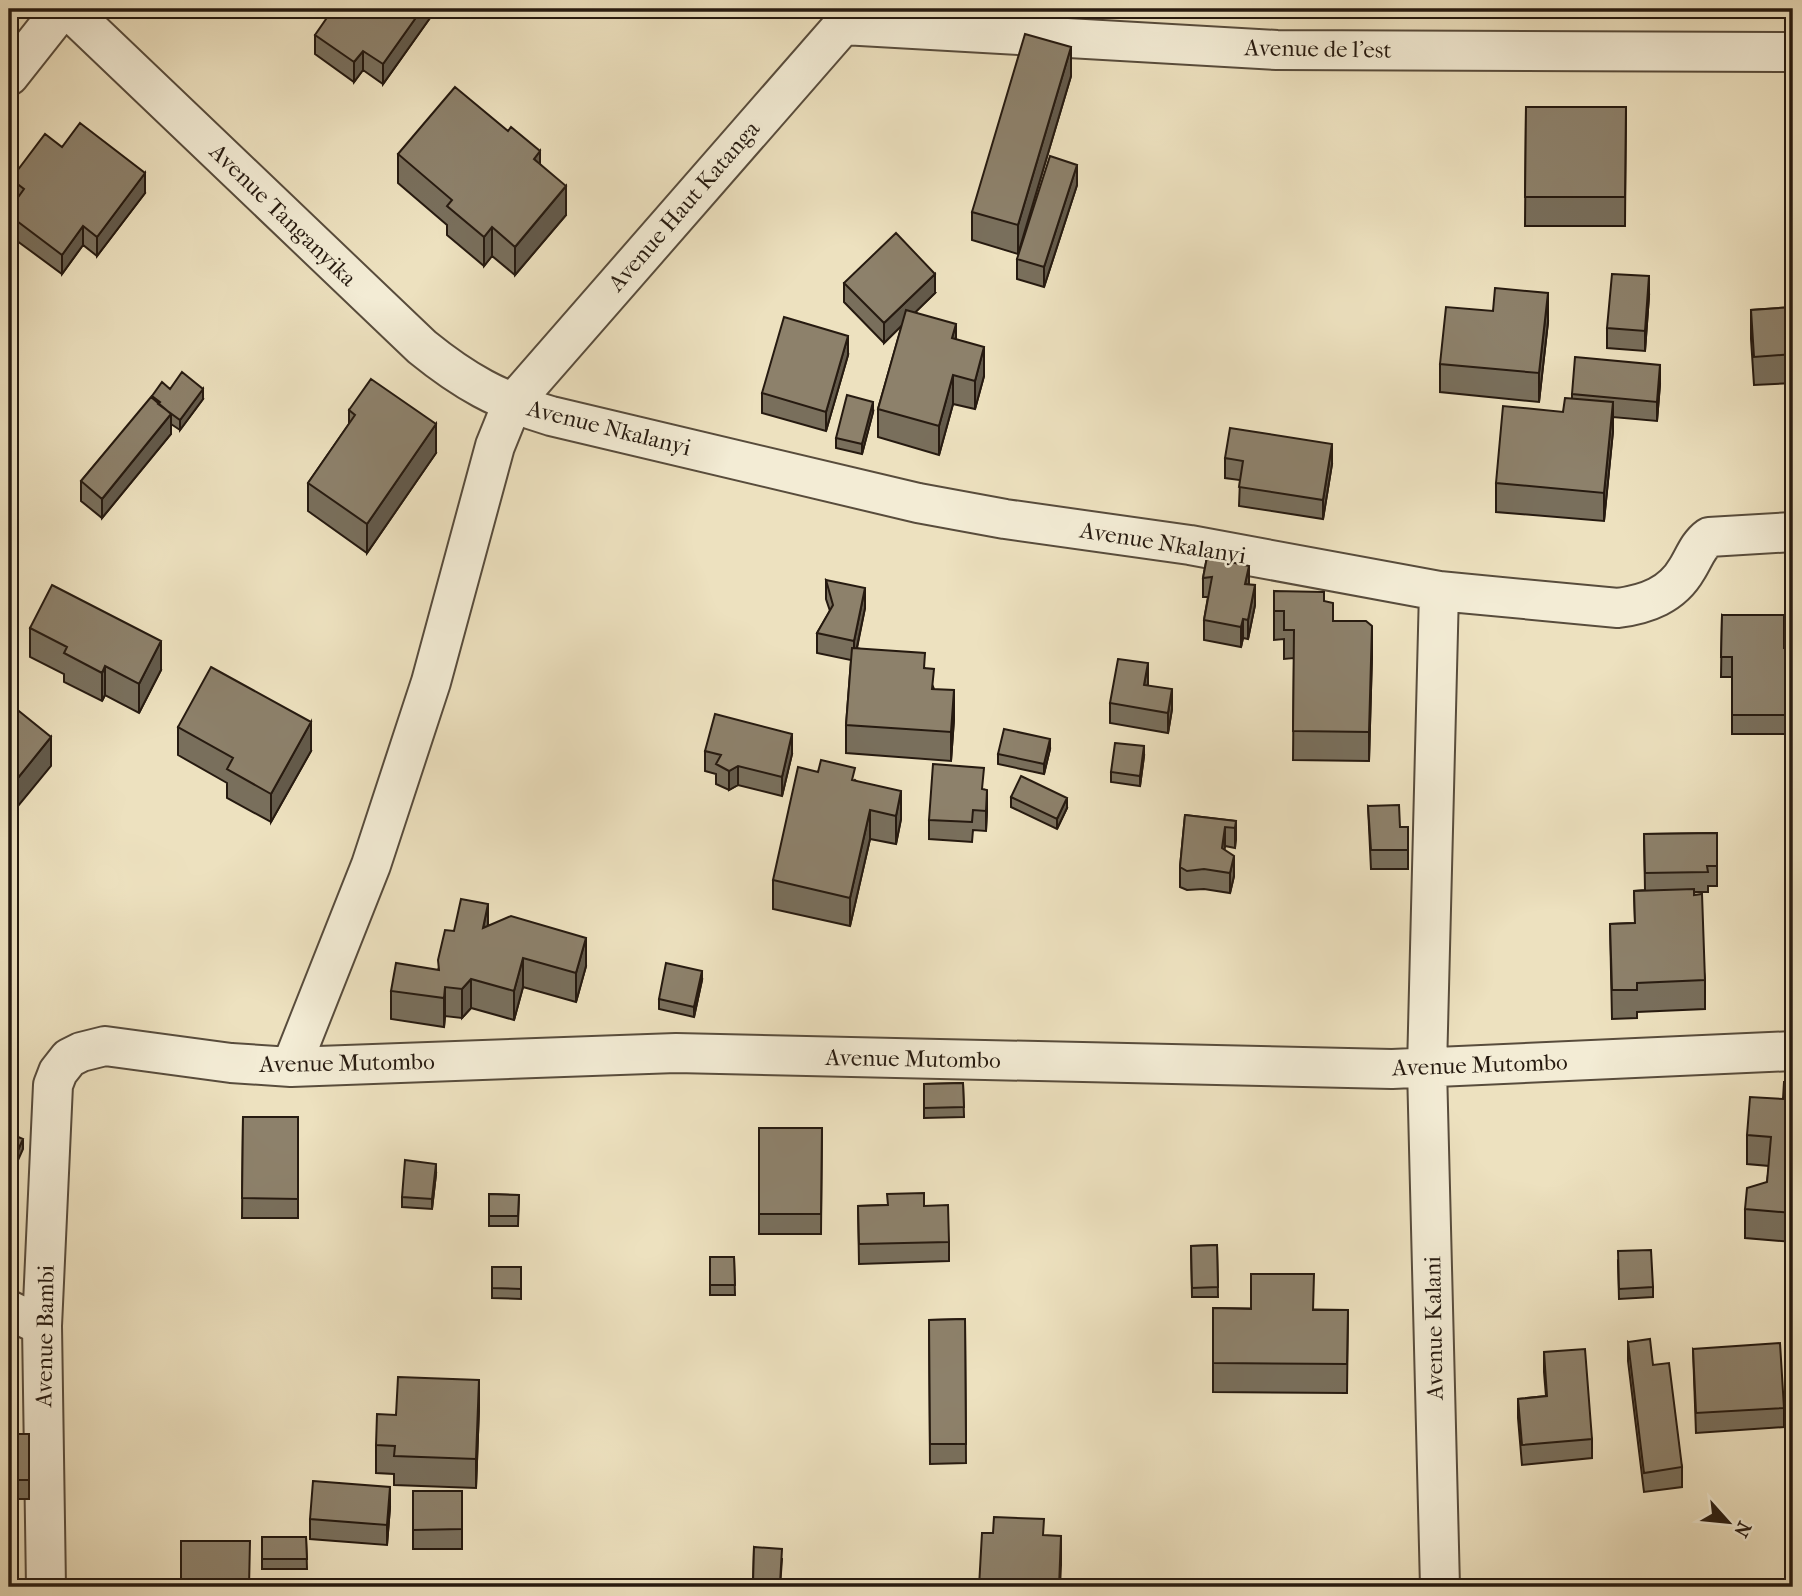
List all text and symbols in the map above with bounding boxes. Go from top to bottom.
street label: Avenue de l'est [1243,34,1392,64]
street label: Avenue Haut Katanga [602,115,766,297]
street label: Avenue Tanganyika [203,137,362,292]
street label: Avenue Nkalanyi [523,394,694,461]
street label: Avenue Nkalanyi [1077,516,1248,569]
street label: Avenue Mutombo [824,1044,1001,1074]
street label: Avenue Mutombo [258,1048,435,1078]
street label: Avenue Mutombo [1391,1048,1568,1082]
street label: Avenue Kalani [1419,1256,1449,1401]
street label: Avenue Bambi [30,1264,60,1408]
north arrow [1694,1488,1764,1558]
text: N [1729,1518,1755,1541]

